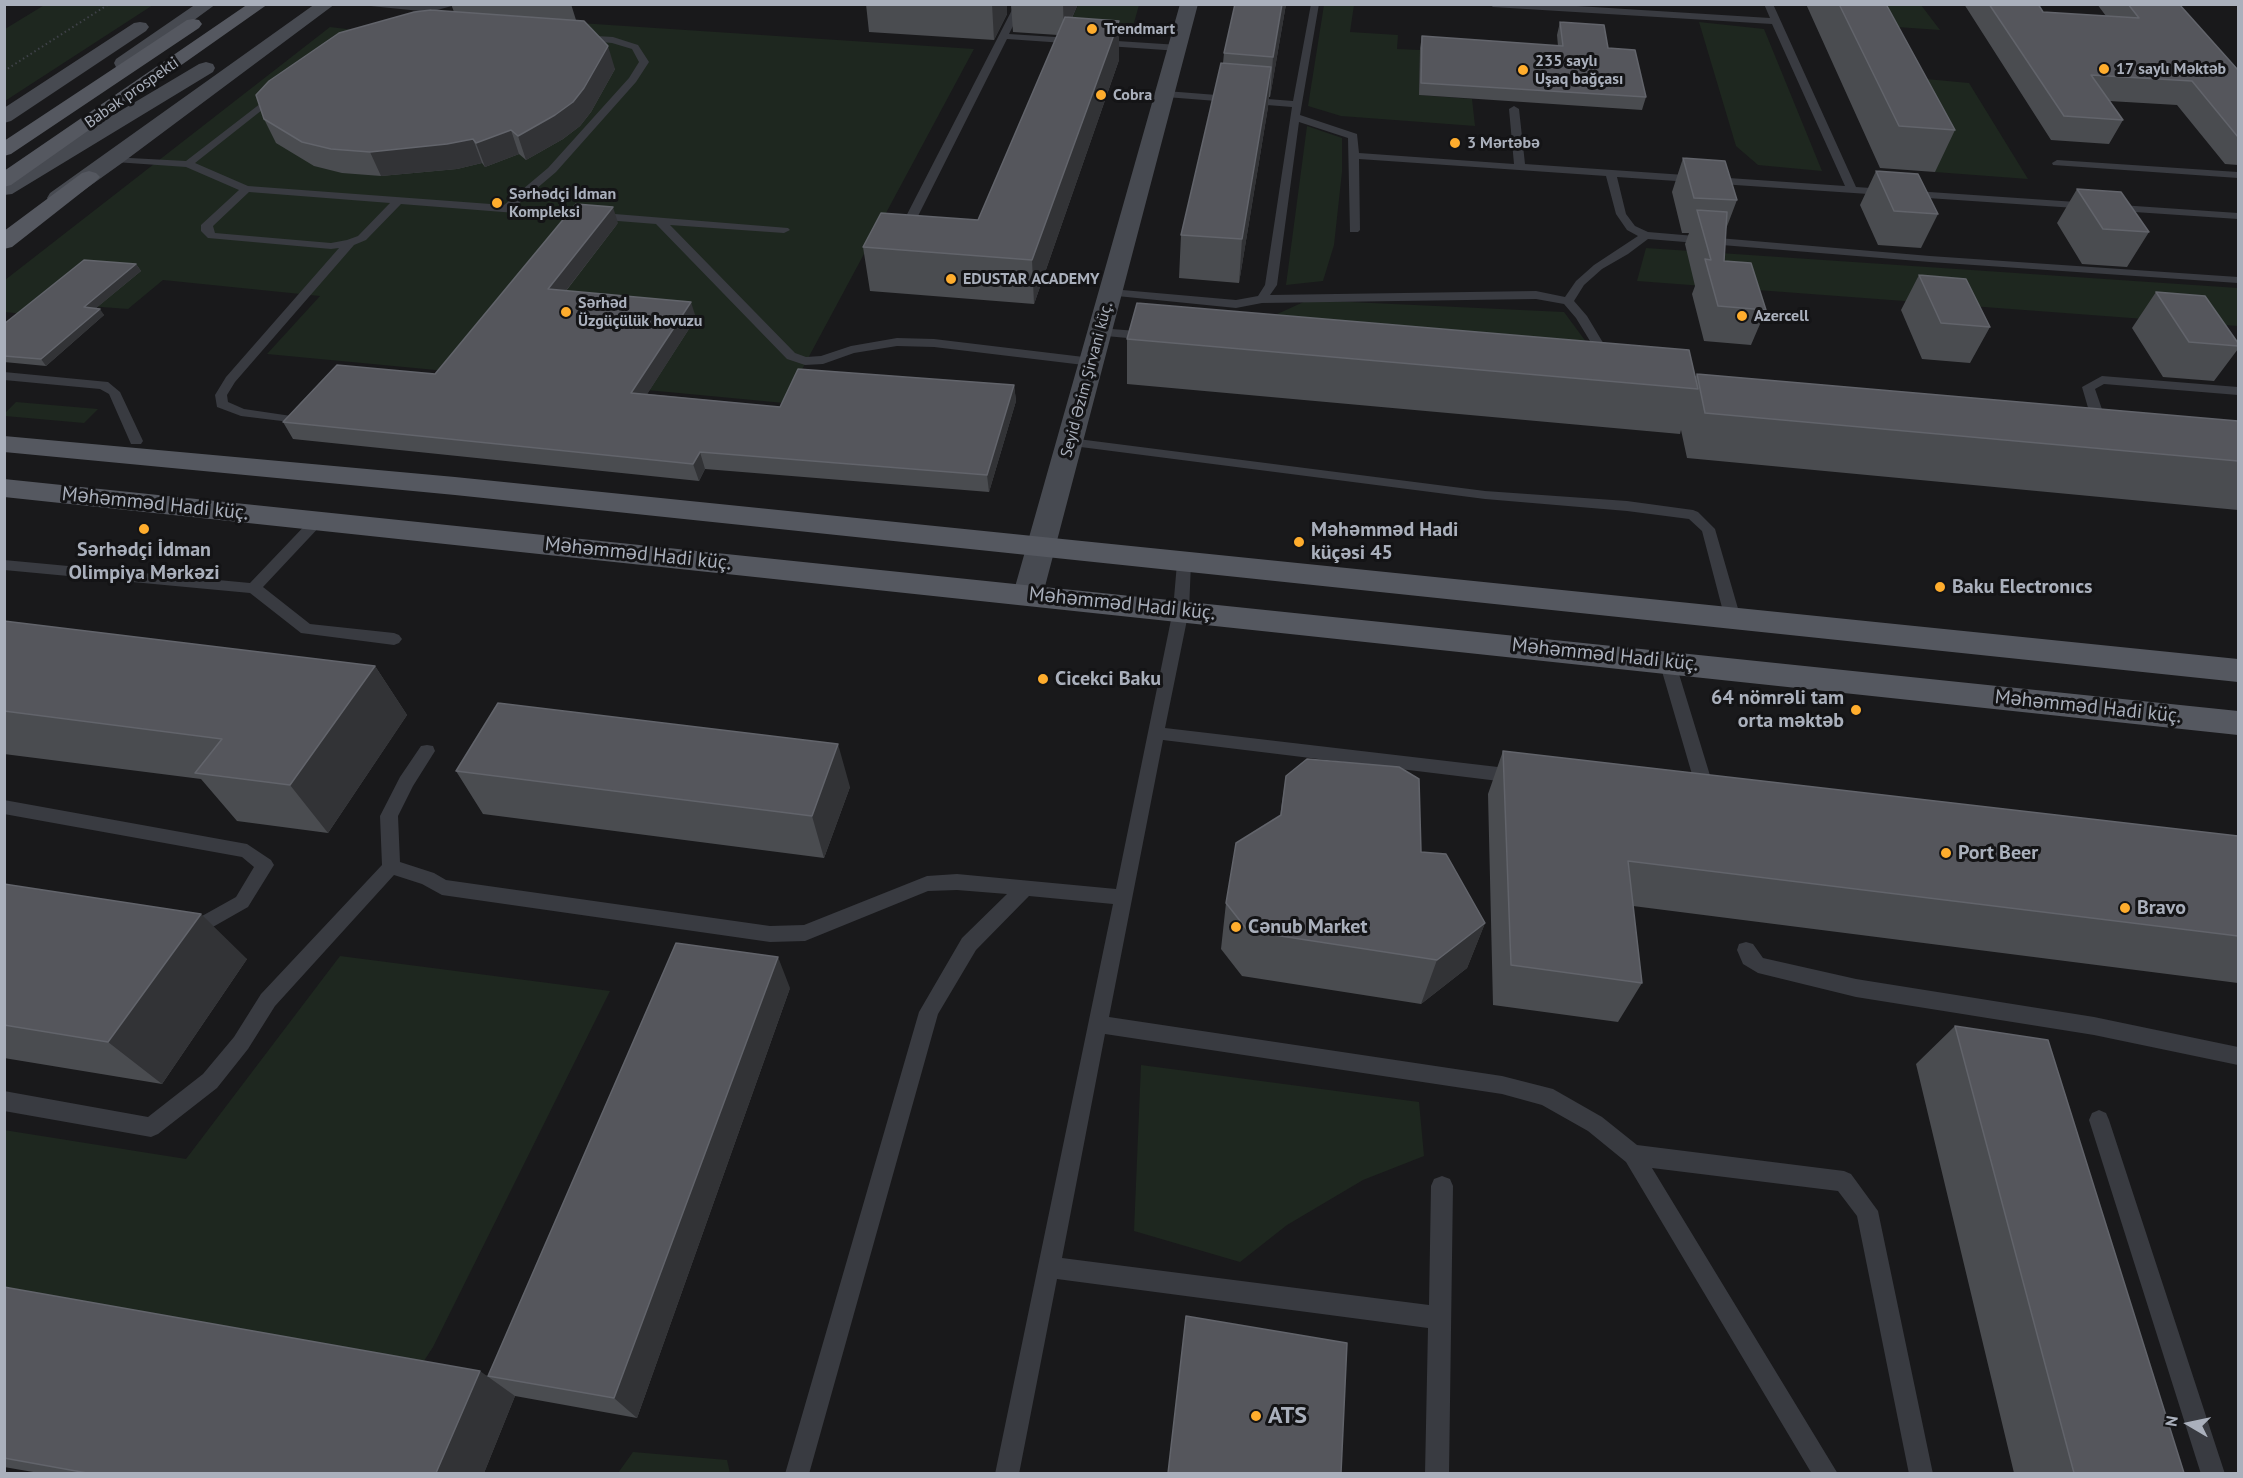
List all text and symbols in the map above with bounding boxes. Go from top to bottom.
place label: Trendmart [1104,19,1175,39]
marker: Trendmart [1085,22,1099,36]
place label: 235 saylı Uşaq bağçası [1535,51,1623,89]
street label: Babək prospekti [81,53,183,133]
place label: 17 saylı Məktəb [2116,59,2226,79]
marker: 17 saylı Məktəb [2097,62,2111,76]
marker: 235 saylı Uşaq bağçası [1516,63,1530,77]
place label: Cobra [1113,85,1152,105]
marker: Cobra [1094,88,1108,102]
place label: 3 Mərtəbə [1467,133,1540,153]
marker: 3 Mərtəbə [1448,136,1462,150]
place label: Sərhədçi İdman Kompleksi [509,184,616,222]
marker: Sərhədçi İdman Kompleksi [490,196,504,210]
place label: EDUSTAR ACADEMY [963,269,1099,289]
marker: EDUSTAR ACADEMY [944,272,958,286]
place label: Sərhəd Üzgüçülük hovuzu [578,293,702,331]
street label: Seyid Əzim Şirvani küç. [1057,300,1117,460]
marker: Sərhəd Üzgüçülük hovuzu [559,305,573,319]
place label: Azercell [1754,306,1809,326]
marker: Azercell [1735,309,1749,323]
street label: Məhəmməd Hadi küç. [61,482,249,526]
place label: Məhəmməd Hadi küçəsi 45 [1311,518,1458,565]
marker: Sərhədçi İdman Olimpiya Mərkəzi [137,522,151,536]
street label: Məhəmməd Hadi küç. [544,532,732,576]
marker: Məhəmməd Hadi küçəsi 45 [1292,535,1306,549]
place label: Sərhədçi İdman Olimpiya Mərkəzi [68,538,220,585]
place label: Baku Electronıcs [1952,575,2093,599]
marker: Baku Electronıcs [1933,580,1947,594]
street label: Məhəmməd Hadi küç. [1028,582,1216,626]
street label: Məhəmməd Hadi küç. [1511,633,1699,677]
place label: Cicekci Baku [1055,667,1161,691]
marker: Cicekci Baku [1036,672,1050,686]
street label: Məhəmməd Hadi küç. [1994,685,2182,729]
place label: 64 nömrəli tam orta məktəb [1711,686,1844,733]
marker: 64 nömrəli tam orta məktəb [1849,703,1863,717]
place label: Port Beer [1958,841,2038,865]
marker: Port Beer [1939,846,1953,860]
place label: Bravo [2137,896,2186,920]
marker: Bravo [2118,901,2132,915]
place label: Cənub Market [1248,915,1367,939]
marker: Cənub Market [1229,920,1243,934]
north arrow [2159,1394,2219,1454]
place label: ATS [1268,1402,1307,1430]
marker: ATS [1249,1409,1263,1423]
text: N [2161,1414,2182,1428]

